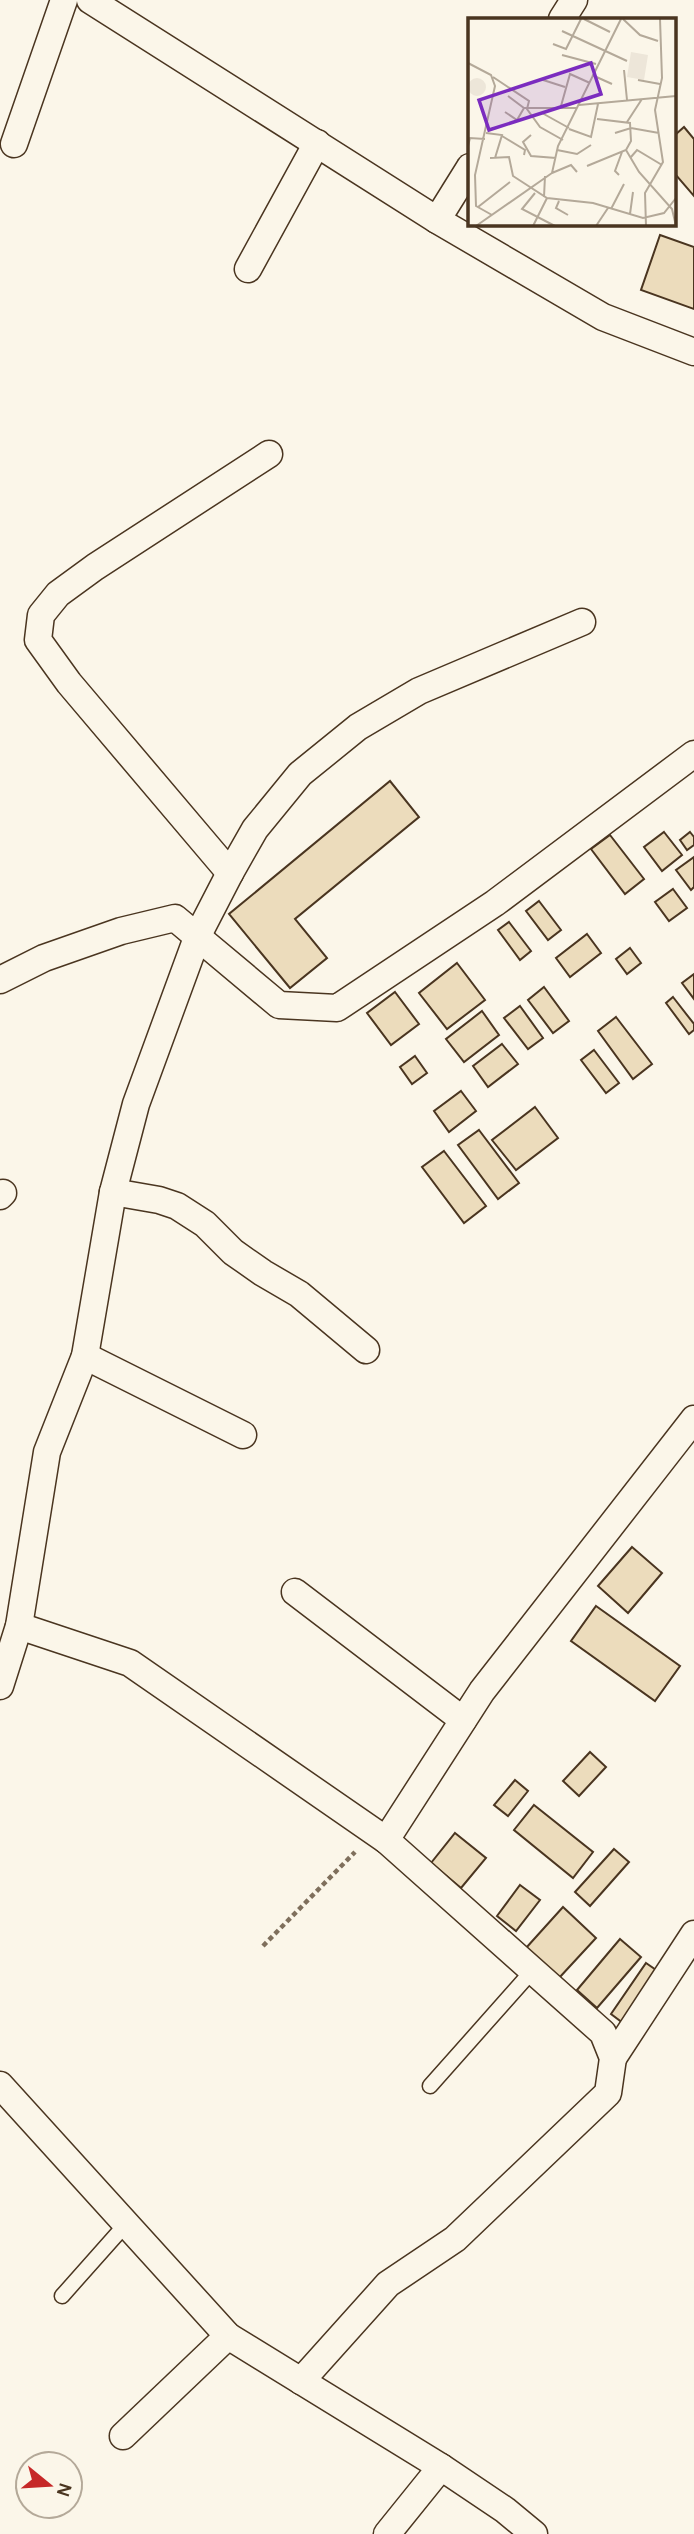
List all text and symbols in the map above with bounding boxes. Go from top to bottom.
inset map [468,18,676,226]
north arrow [14,2450,84,2520]
text: N [52,2480,77,2500]

